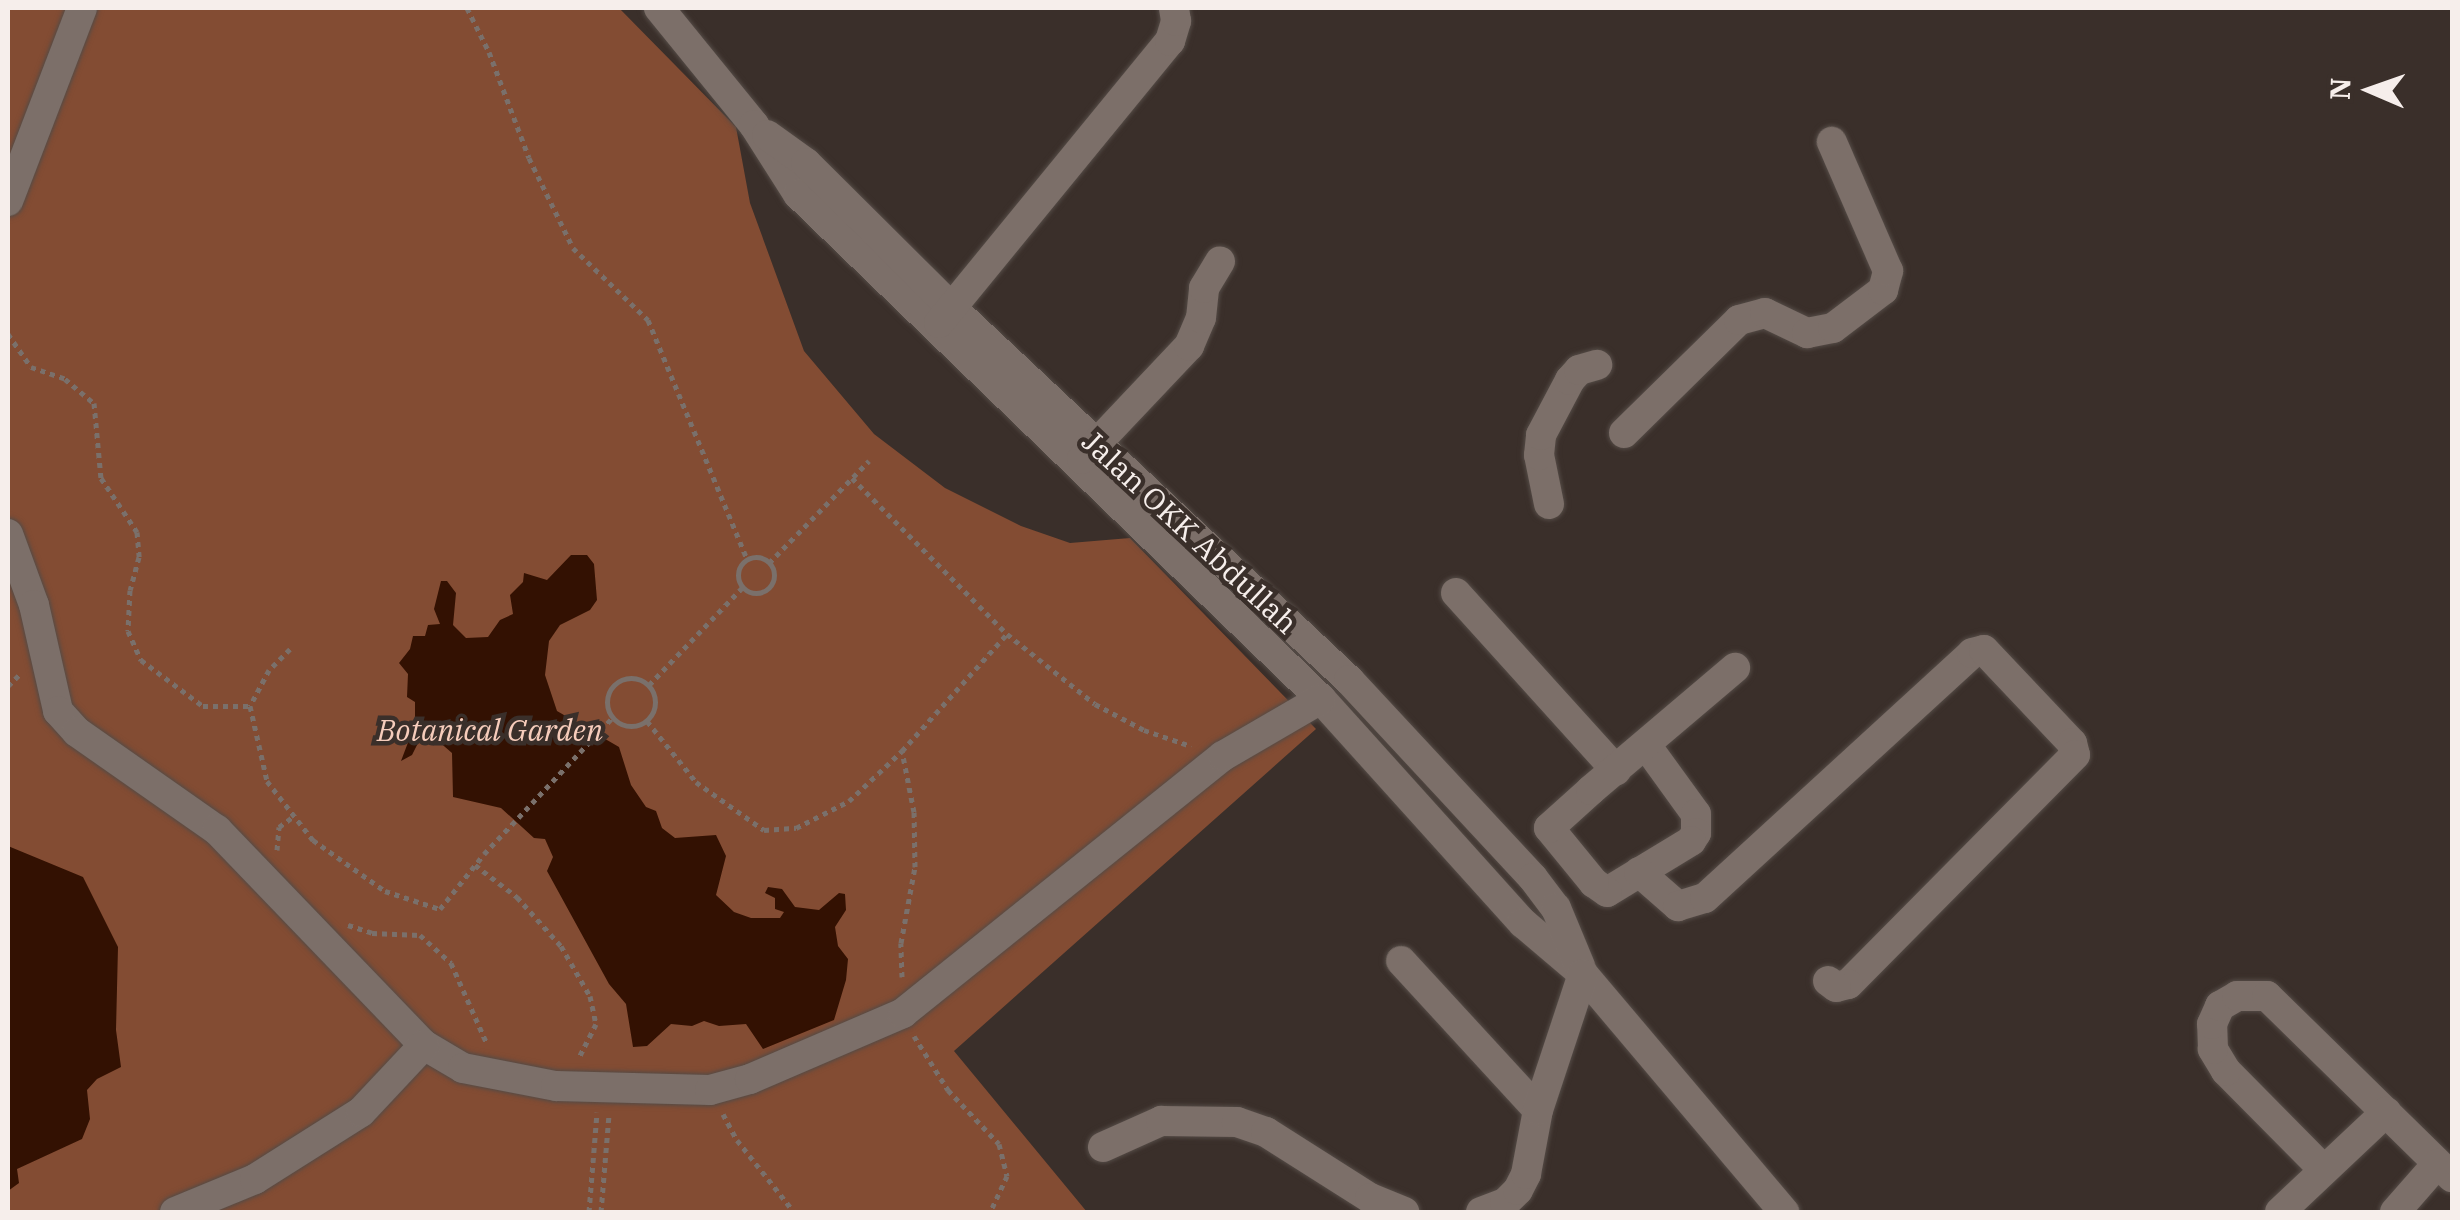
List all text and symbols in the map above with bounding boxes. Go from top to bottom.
north arrow [2320,40,2420,140]
text: N [2321,77,2358,101]
street label: Jalan OKK Abdullah [1075,423,1305,641]
park label: Botanical Garden [377,712,603,748]

